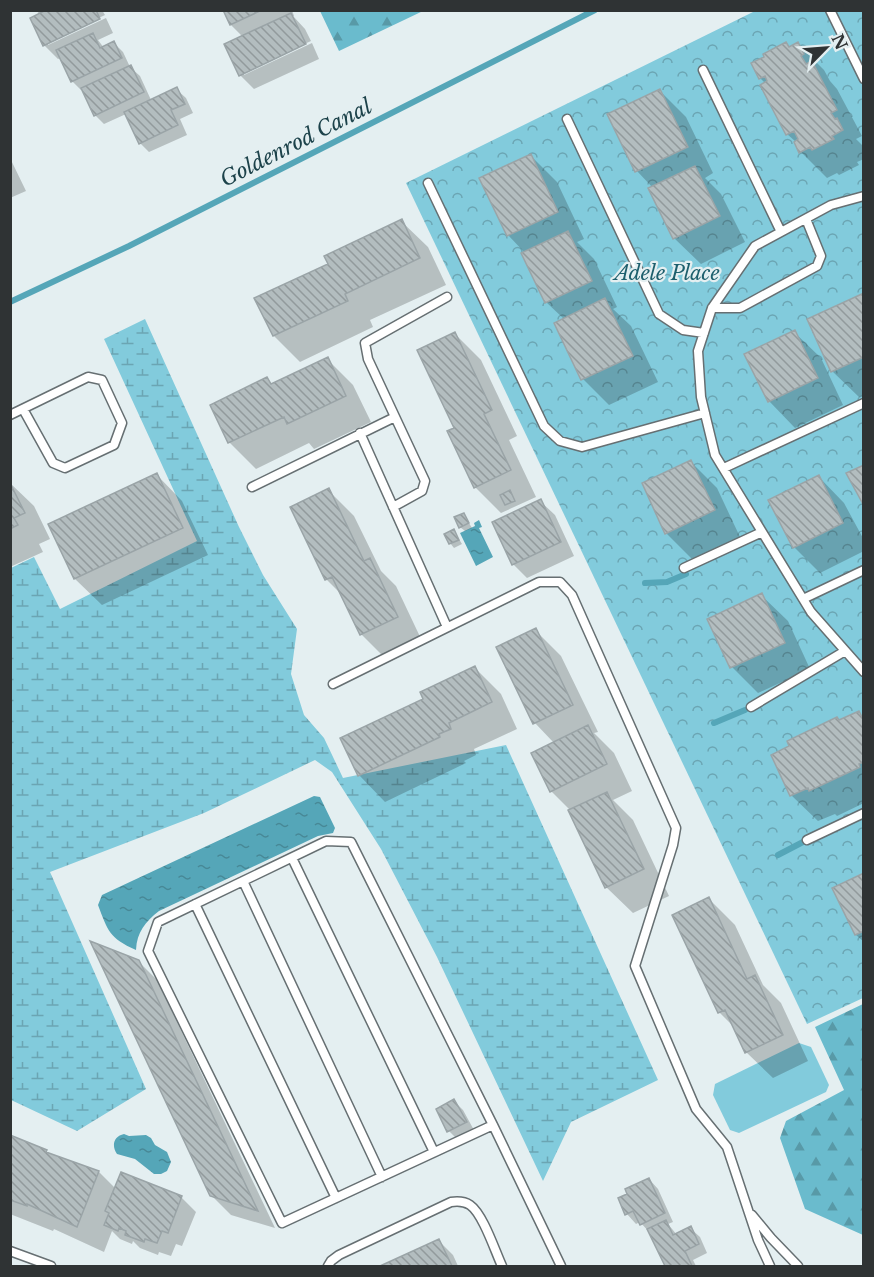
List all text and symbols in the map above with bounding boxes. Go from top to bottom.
north arrow [796,18,856,78]
text: N [827,31,852,53]
water label: Goldenrod Canal [216,93,377,192]
park label: Adele Place [611,261,720,285]

